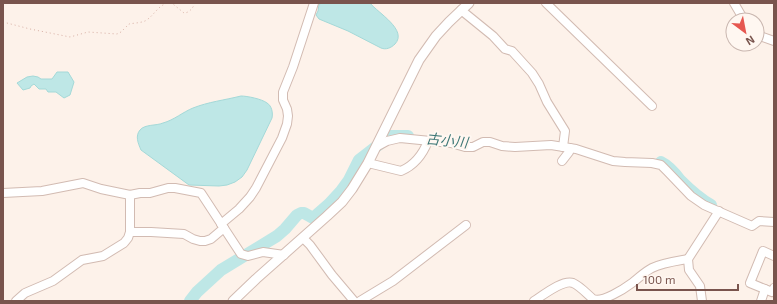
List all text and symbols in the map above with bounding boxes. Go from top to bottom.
north arrow [725,12,765,52]
text: N [744,33,757,49]
water label: 古小川 [425,129,471,151]
scale bar [637,266,738,292]
text: 100 m [643,272,675,286]

